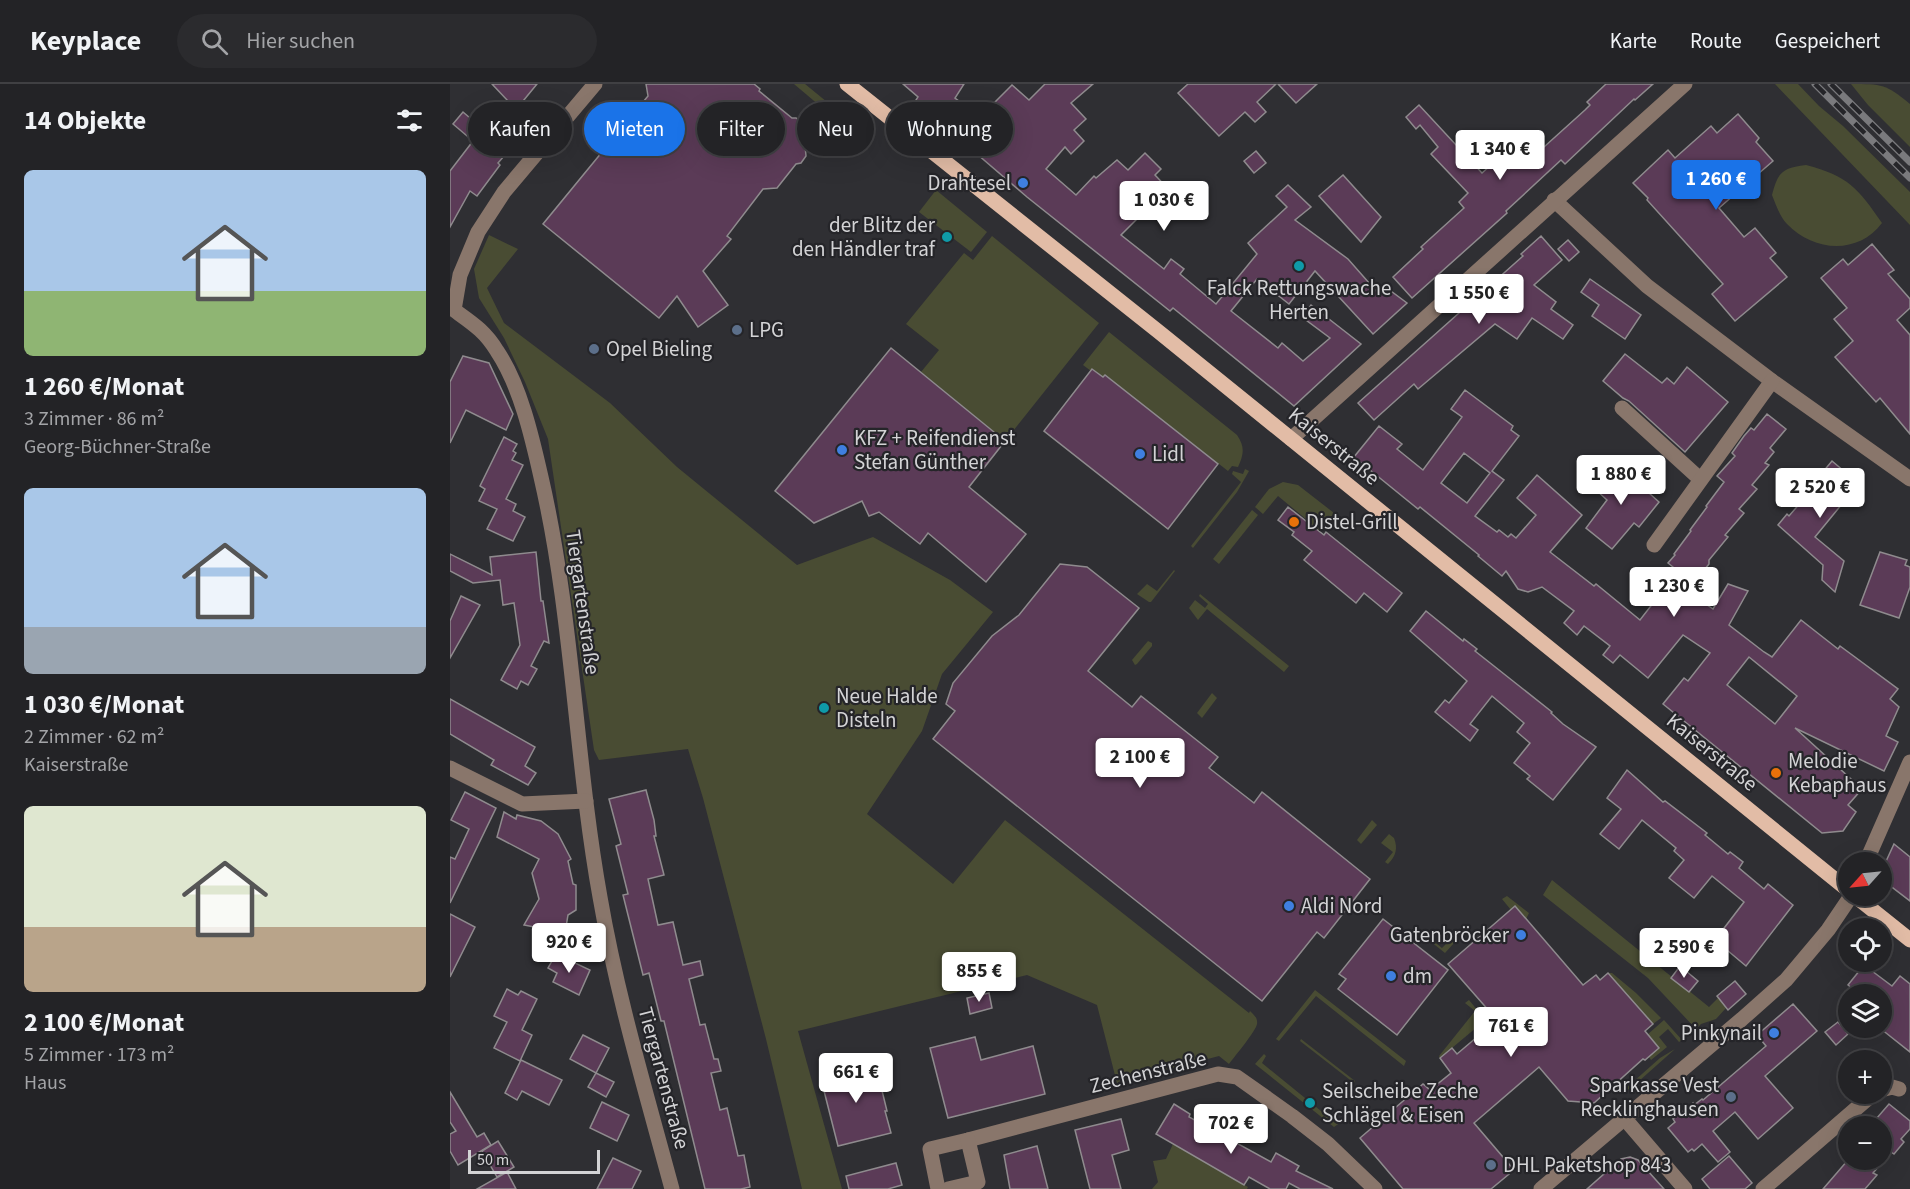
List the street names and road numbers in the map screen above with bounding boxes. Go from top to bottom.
street label: Kaiserstraße [1282,400,1386,492]
street label: Tiergartenstraße [558,528,608,676]
street label: Kaiserstraße [1660,706,1764,798]
street label: Tiergartenstraße [631,1004,697,1152]
street label: Zechenstraße [1086,1043,1210,1101]

